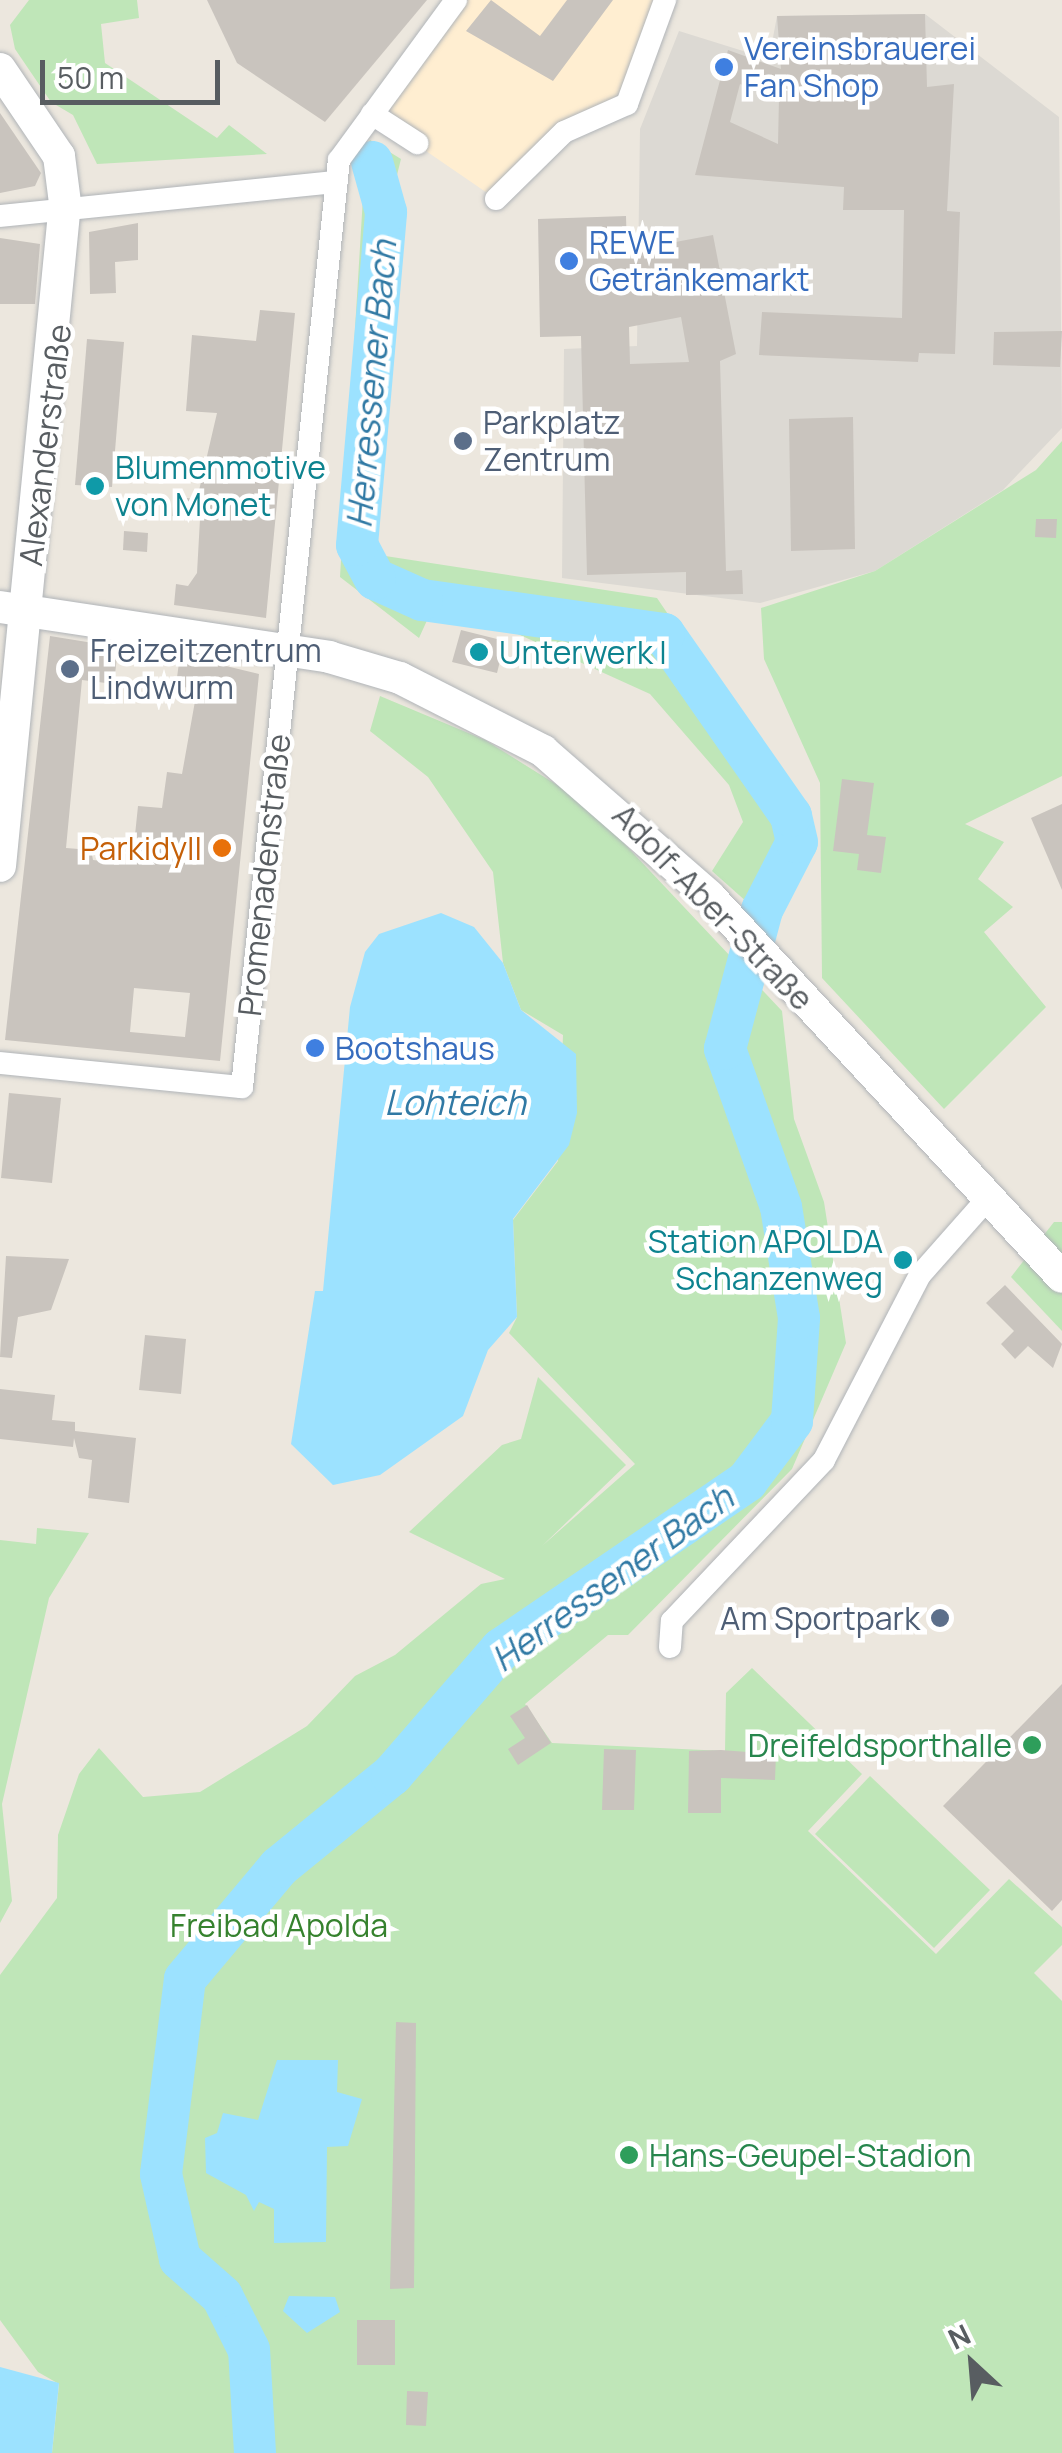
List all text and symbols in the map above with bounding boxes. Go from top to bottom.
place label: Vereinsbrauerei Fan Shop [744,30,976,105]
scale bar [45,40,225,102]
marker: Vereinsbrauerei Fan Shop [713,56,735,78]
text: 50 m [57,57,124,98]
place label: REWE Getränkemarkt [589,224,810,299]
water label: Herressener Bach [338,239,404,529]
marker: REWE Getränkemarkt [558,250,580,272]
street label: Alexanderstraße [11,322,79,568]
place label: Parkplatz Zentrum [483,404,621,479]
marker: Parkplatz Zentrum [452,430,474,452]
place label: Blumenmotive von Monet [115,449,326,524]
marker: Blumenmotive von Monet [84,475,106,497]
place label: Freizeitzentrum Lindwurm [90,632,322,707]
place label: Unterwerk I [499,633,667,671]
marker: Unterwerk I [468,641,490,663]
marker: Freizeitzentrum Lindwurm [59,658,81,680]
street label: Promenadenstraße [230,732,298,1018]
street label: Adolf-Aber-Straße [605,796,821,1018]
place label: Parkidyll [80,829,202,867]
marker: Parkidyll [211,837,233,859]
place label: Bootshaus [335,1029,495,1067]
marker: Bootshaus [304,1037,326,1059]
water label: Lohteich [384,1081,526,1123]
place label: Station APOLDA Schanzenweg [648,1223,883,1298]
marker: Station APOLDA Schanzenweg [892,1249,914,1271]
water label: Herressener Bach [483,1476,741,1680]
place label: Am Sportpark [720,1599,920,1637]
marker: Am Sportpark [929,1607,951,1629]
place label: Dreifeldsporthalle [748,1726,1012,1764]
marker: Dreifeldsporthalle [1021,1734,1043,1756]
park label: Freibad Apolda [170,1906,388,1944]
place label: Hans-Geupel-Stadion [649,2136,971,2174]
marker: Hans-Geupel-Stadion [618,2144,640,2166]
north arrow [922,2313,1022,2413]
text: N [941,2315,976,2358]

